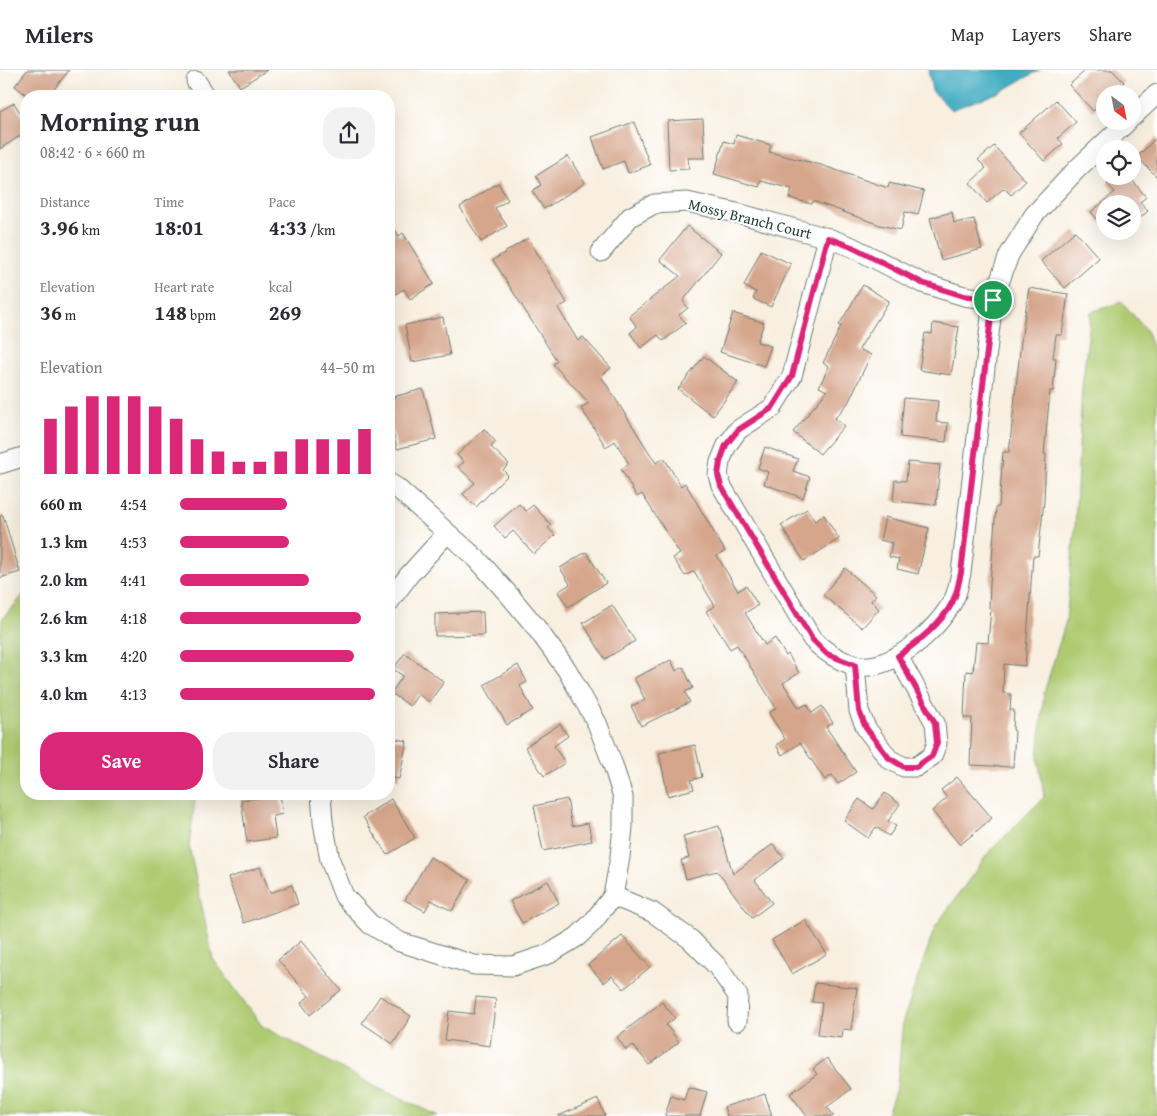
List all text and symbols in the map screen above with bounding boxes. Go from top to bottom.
text: Milers [25,17,94,52]
text: Map [951,21,984,48]
text: Layers [1012,21,1061,48]
text: Share [1089,21,1132,48]
north arrow [1096,85,1141,130]
map controls [1096,85,1141,240]
text: Morning run [40,100,200,141]
button: share [323,107,375,159]
text: 08:42 · 6 × 660 m [40,140,145,164]
button: locate [1096,140,1141,185]
text: Distance [40,192,90,212]
text: Time [154,192,184,212]
text: Pace [269,192,296,212]
street label: Mossy Branch Court [686,193,815,244]
button: layers [1096,195,1141,240]
text: 3.96 [40,212,79,243]
text: 18:01 [154,212,204,243]
text: 4:33 [269,212,307,243]
text: km [79,220,100,240]
text: /km [307,220,335,240]
text: Elevation [40,277,95,297]
text: Heart rate [154,277,214,297]
text: kcal [269,277,293,297]
pin [972,279,1014,321]
icon: arrive [979,286,1007,314]
text: 36 [40,297,62,328]
text: 148 [154,297,187,328]
text: 269 [269,297,301,328]
text: m [62,305,76,325]
text: bpm [187,305,216,325]
text: Elevation [40,355,103,379]
text: 44–50 m [320,355,375,379]
text: 660 m [40,492,82,516]
text: 4:54 [120,492,147,516]
text: 1.3 km [40,530,87,554]
text: 4:53 [120,530,147,554]
text: 2.0 km [40,568,87,592]
text: 4:41 [120,568,147,592]
text: 2.6 km [40,606,87,630]
text: 4:18 [120,606,147,630]
text: 3.3 km [40,644,87,668]
text: 4:20 [120,644,147,668]
text: 4.0 km [40,682,87,706]
text: 4:13 [120,682,147,706]
button: Save [40,732,203,790]
button: Share [213,732,375,790]

